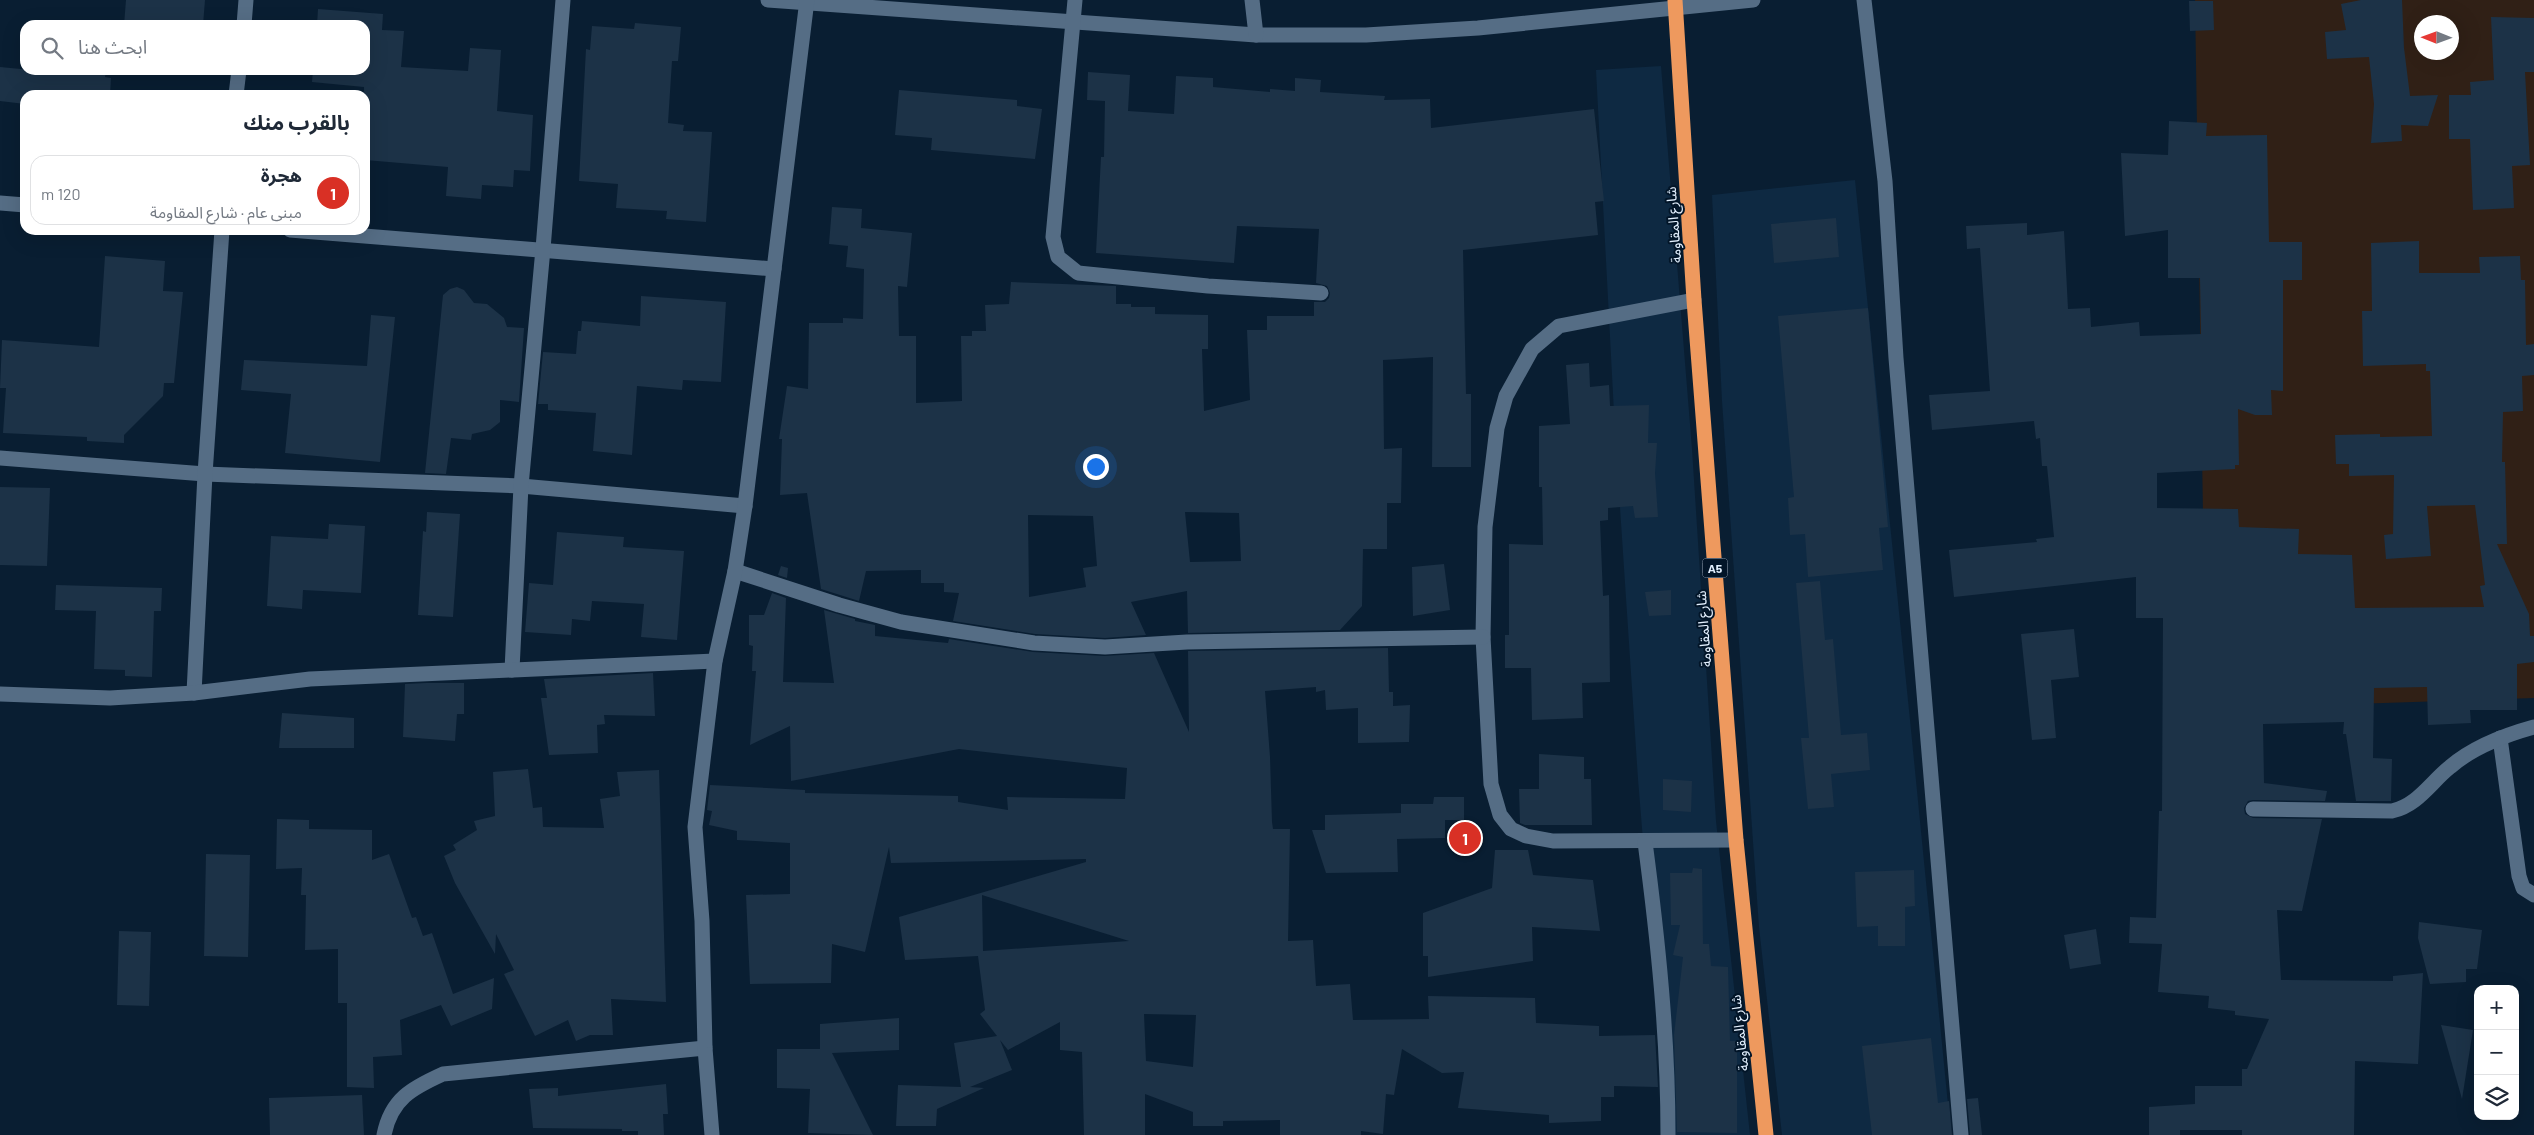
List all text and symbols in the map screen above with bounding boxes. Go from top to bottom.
north arrow [2414,15,2459,60]
search box [20,20,370,75]
icon: search [38,34,66,62]
text: ابحث هنا [78,35,147,58]
text: بالقرب منك [243,109,350,134]
text: هجرة [261,163,302,186]
text: 120 m [41,184,81,203]
text: 1 [330,184,336,203]
street label: شارع المقاومة [1662,186,1687,264]
text: مبنى عام · شارع المقاومة [150,202,302,221]
your location [1083,454,1109,480]
road number: A5 [1702,558,1728,578]
street label: شارع المقاومة [1692,590,1717,668]
pin: 1 [1449,819,1481,857]
map controls [2474,985,2519,1120]
button: + [2474,985,2519,1030]
street label: شارع المقاومة [1727,994,1754,1072]
button: − [2474,1030,2519,1075]
button: layers [2474,1075,2519,1120]

